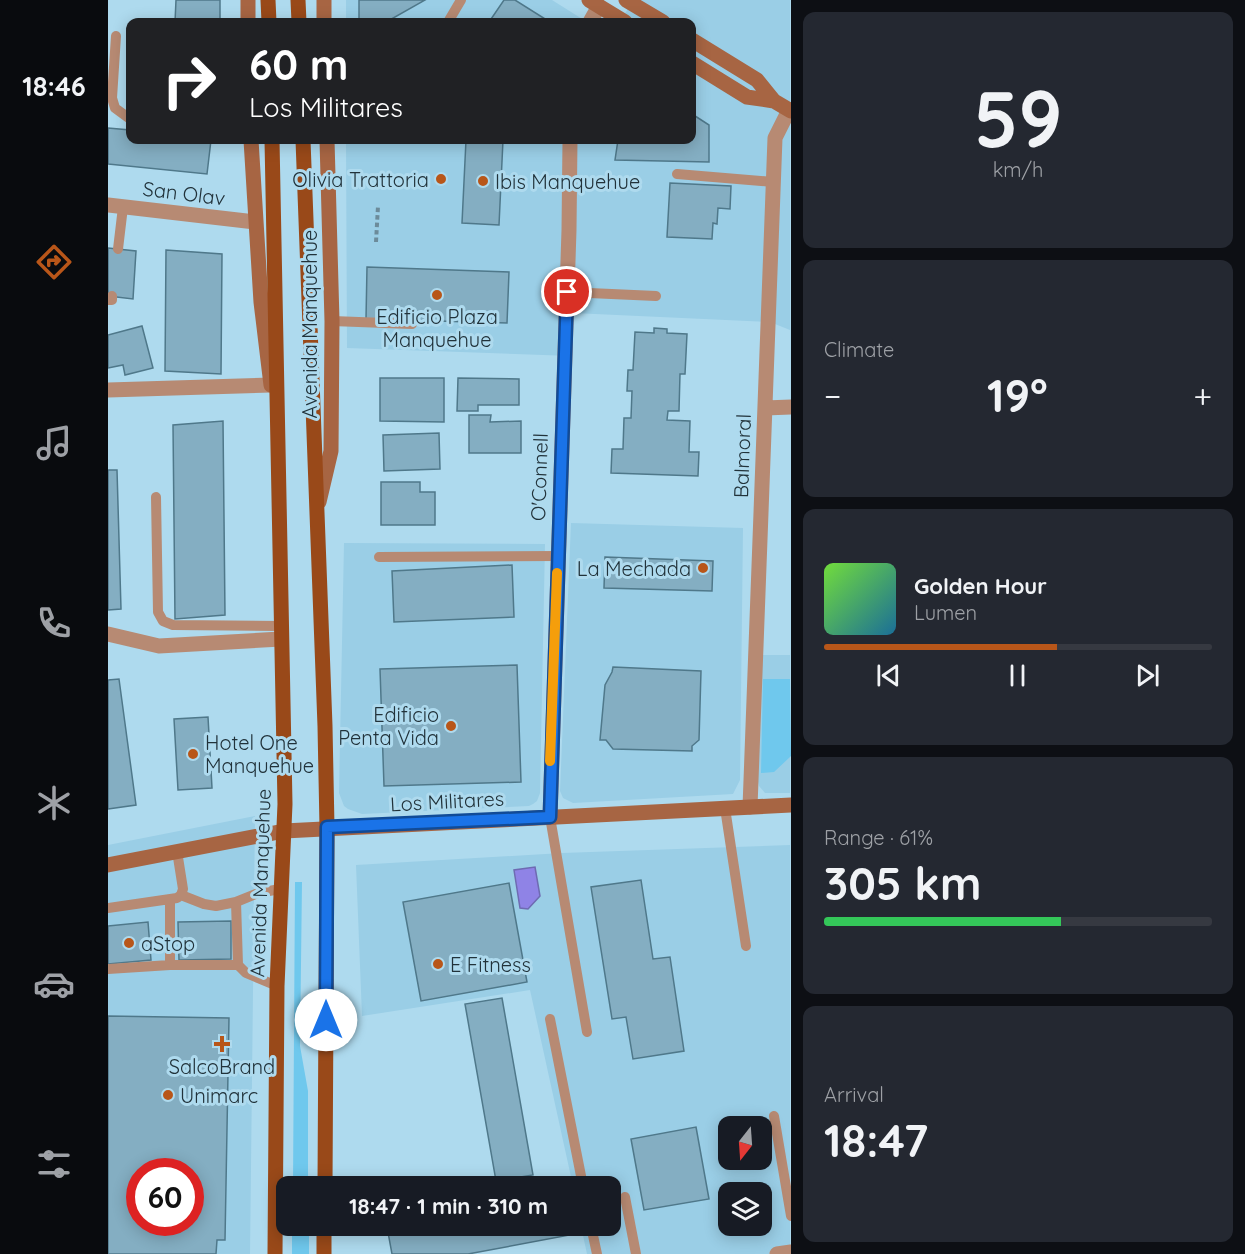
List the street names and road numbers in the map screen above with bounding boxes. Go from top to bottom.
street label: San Olav [141,176,227,210]
street label: Avenida Manquehue [297,230,322,418]
street label: Balmoral [728,413,756,499]
street label: O'Connell [525,433,553,521]
street label: Los Militares [389,786,505,816]
street label: Avenida Manquehue [244,788,276,978]

